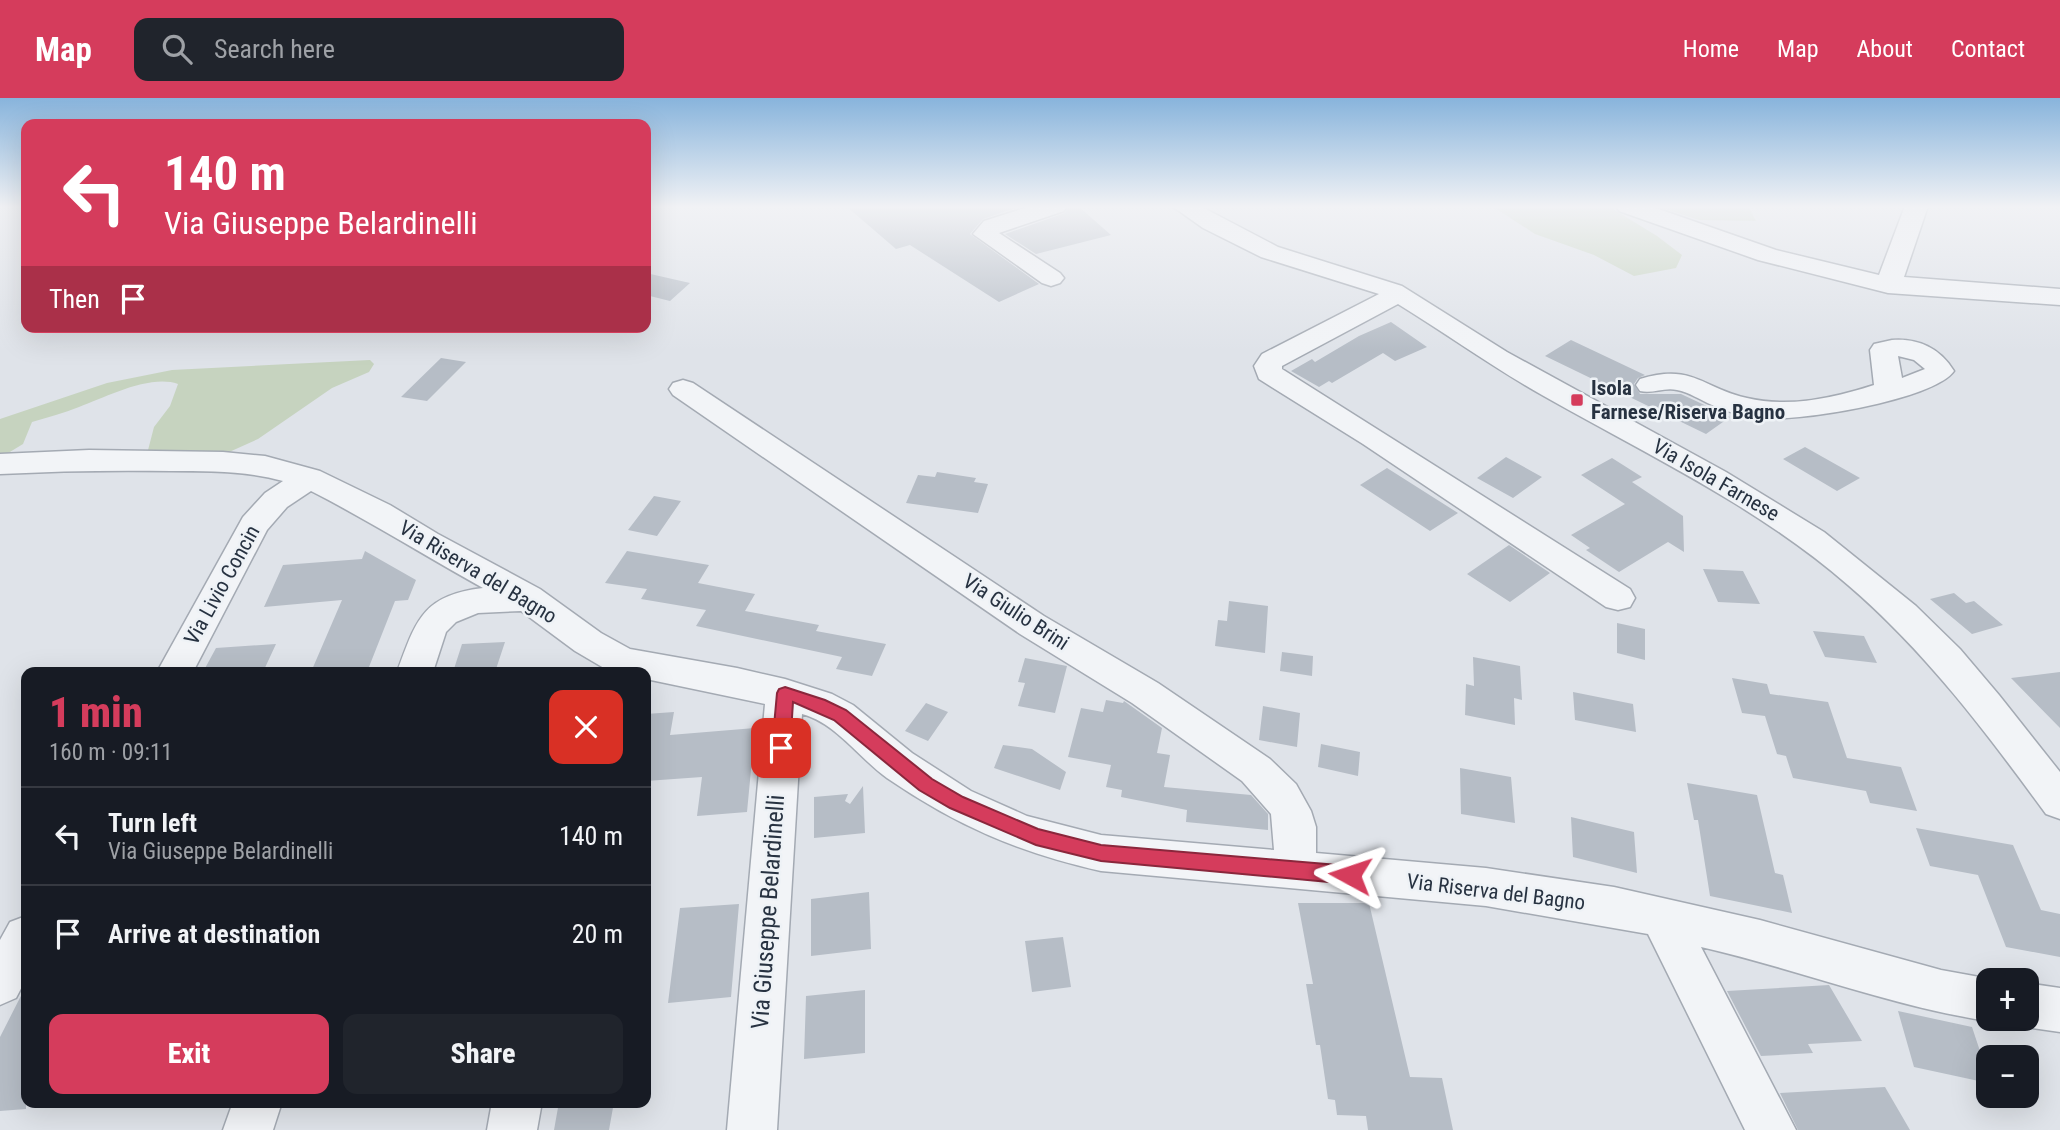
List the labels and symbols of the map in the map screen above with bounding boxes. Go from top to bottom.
place label: Isola Farnese/Riserva Bagno [1591,376,1785,424]
marker: Isola Farnese/Riserva Bagno [1569,392,1585,408]
street label: Via Isola Farnese [1648,434,1784,526]
street label: Via Riserva del Bagno [395,515,561,629]
street label: Via Livio Concin [179,521,265,649]
street label: Via Giulio Brini [959,569,1073,655]
pin [751,718,811,778]
street label: Via Giuseppe Belardinelli [746,794,790,1030]
position arrow [1313,838,1387,912]
street label: Via Riserva del Bagno [1405,869,1587,915]

